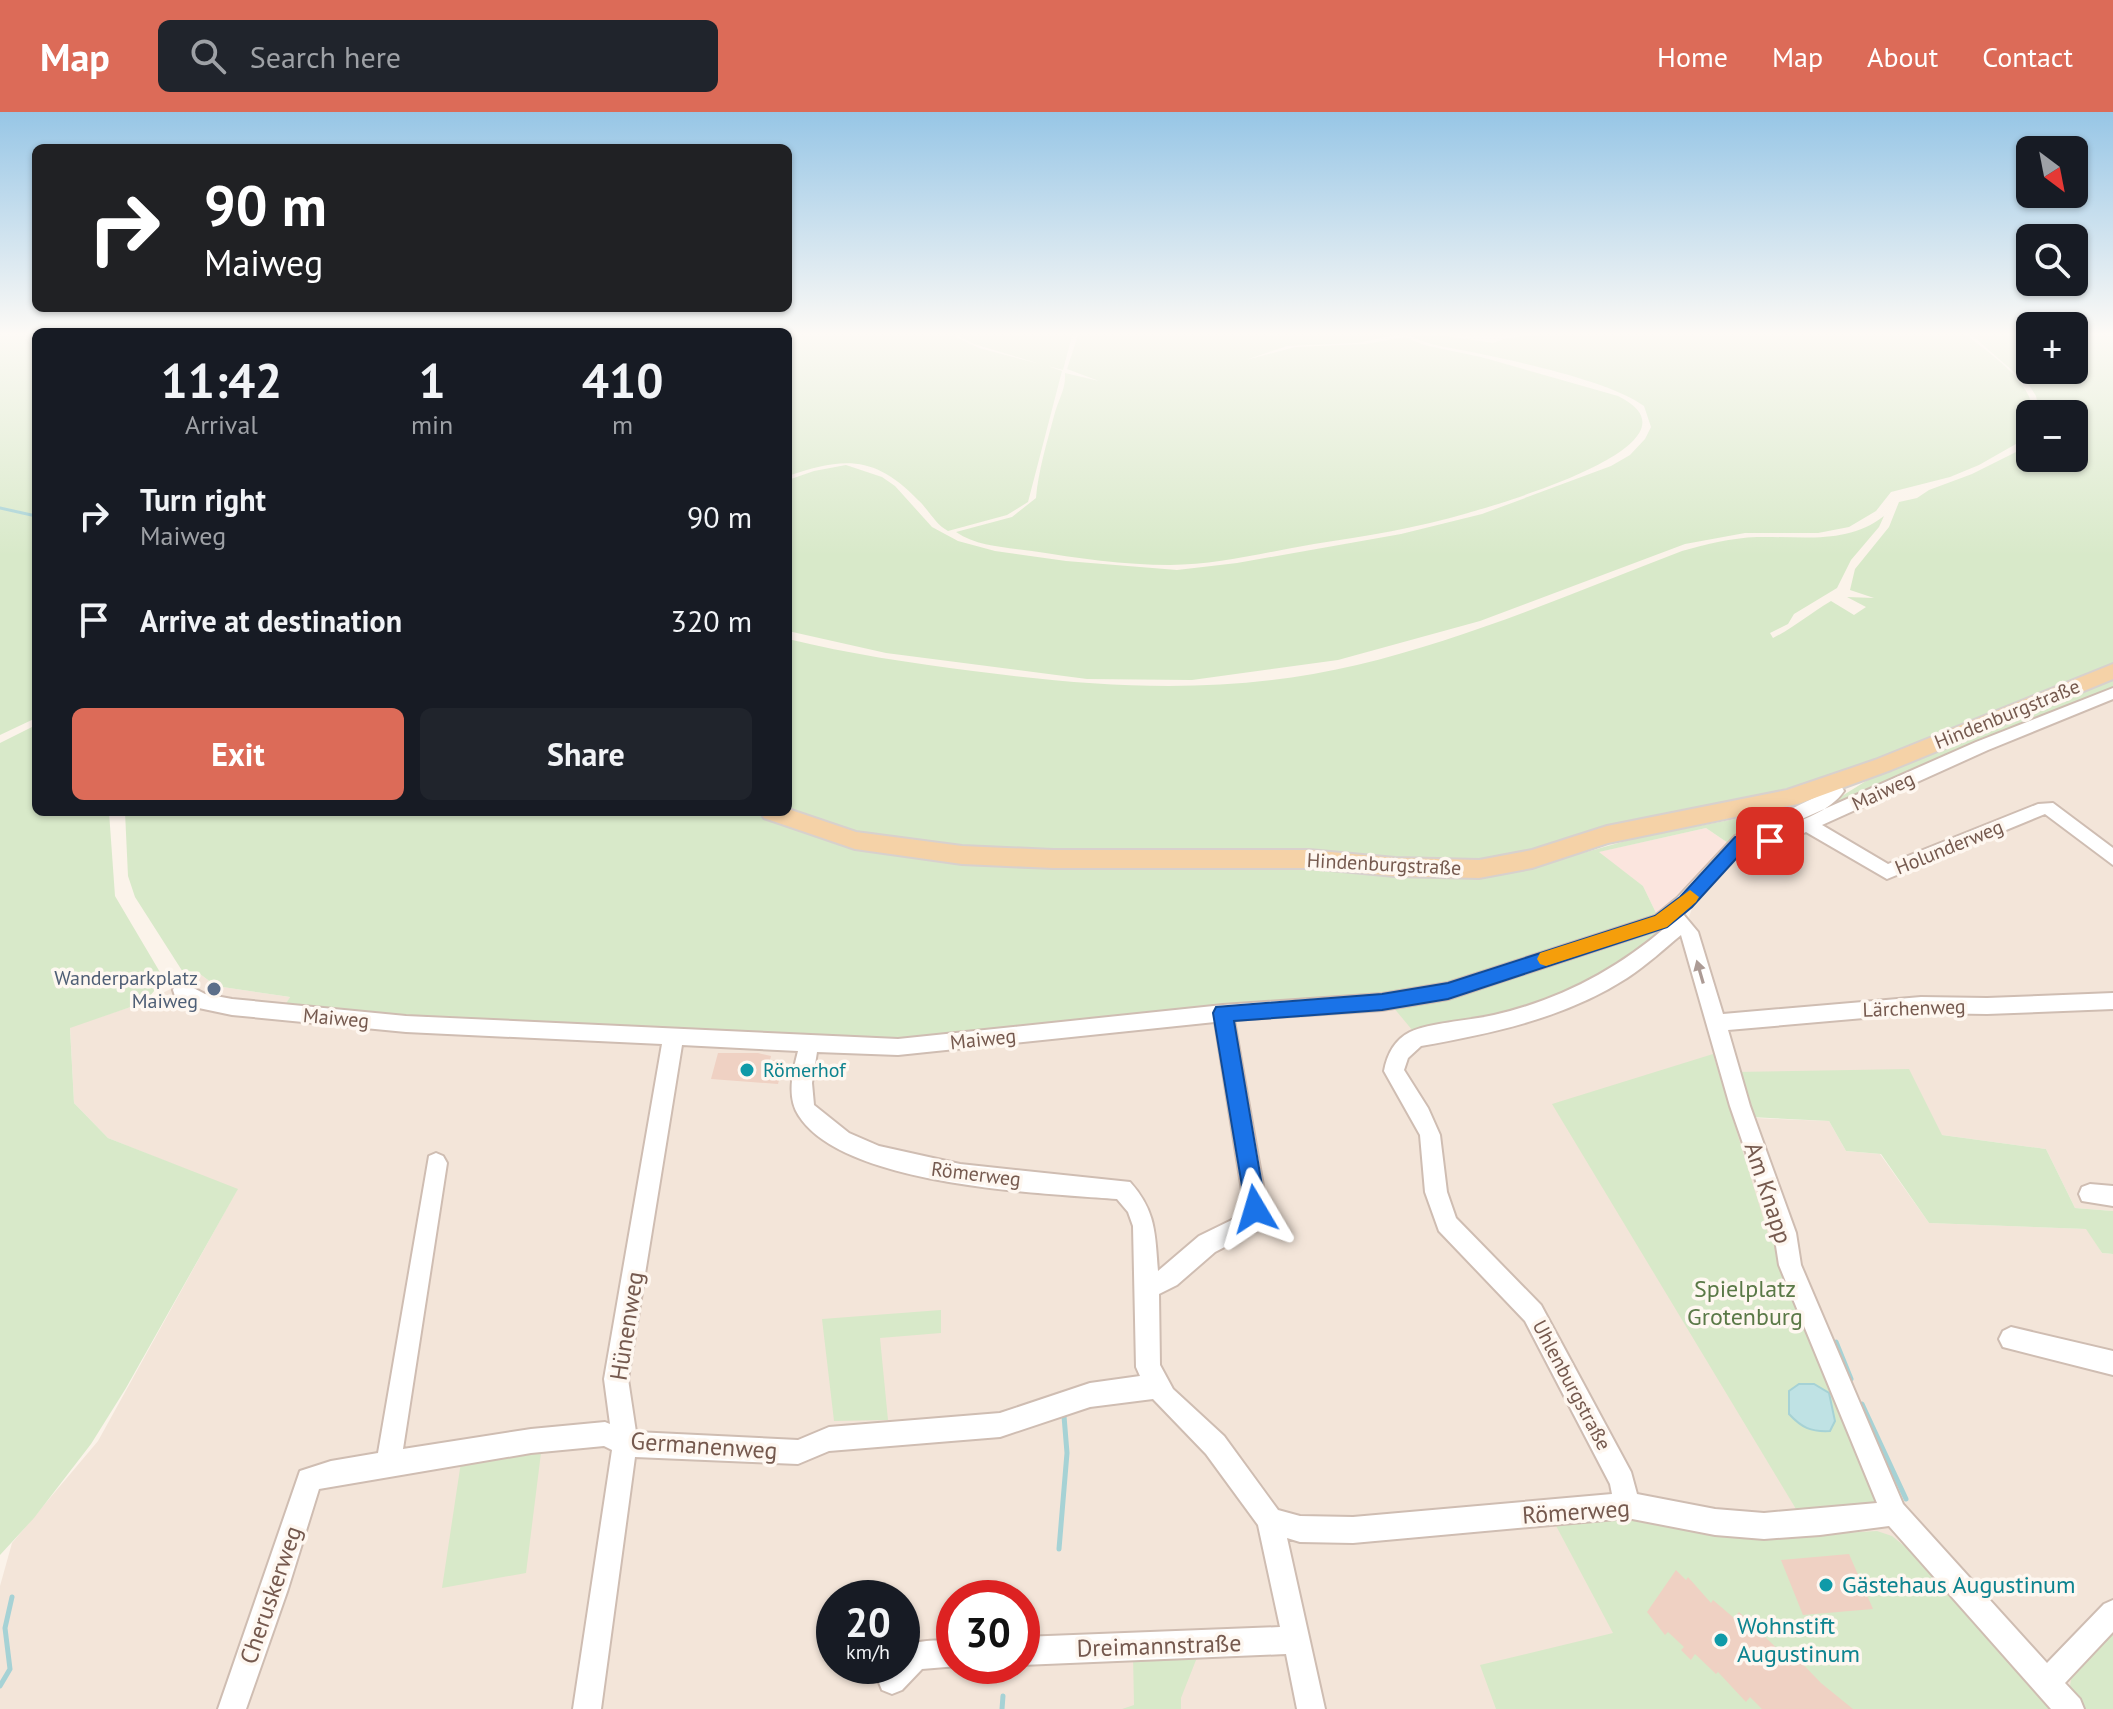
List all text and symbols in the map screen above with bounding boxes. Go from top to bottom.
search box [158,20,718,92]
text: Map [40,32,110,81]
icon: search [186,34,230,78]
text: Search here [250,37,401,76]
text: Home [1657,38,1728,75]
text: Map [1772,38,1823,75]
text: About [1867,38,1938,75]
text: Contact [1982,38,2073,75]
north arrow [2016,136,2088,208]
map controls [2016,136,2088,472]
text: 90 m [204,169,327,241]
icon: right [72,176,176,280]
button: search [2016,224,2088,296]
text: Maiweg [204,239,323,286]
button: + [2016,312,2088,384]
text: 11:42 [161,349,282,411]
text: 1 [418,349,446,411]
text: 410 [582,349,663,411]
button: − [2016,400,2088,472]
text: Arrival [185,408,258,441]
text: min [411,408,453,441]
text: m [612,408,633,441]
text: Turn right [140,480,266,519]
icon: right [72,494,116,538]
text: 90 m [687,497,752,536]
text: Maiweg [140,519,226,552]
icon: arrive [72,598,116,642]
text: Arrive at destination [140,601,402,640]
text: 320 m [671,601,752,640]
street label: Hindenburgstraße [1930,673,2084,755]
button: Exit [72,708,404,800]
button: Share [420,708,752,800]
street label: Maiweg [1847,765,1919,817]
pin [1736,807,1804,875]
street label: Holunderweg [1891,813,2007,881]
icon: arrive [1748,819,1792,863]
street label: Hindenburgstraße [1306,847,1462,881]
one-way arrow [1693,960,1706,984]
place label: Wanderparkplatz Maiweg [54,965,198,1014]
marker: Wanderparkplatz Maiweg [205,980,223,998]
street label: Lärchenweg [1862,993,1966,1023]
street label: Maiweg [302,1002,370,1034]
street label: Maiweg [949,1023,1017,1055]
place label: Römerhof [763,1057,847,1083]
marker: Römerhof [738,1061,756,1079]
street label: Am Knapp [1738,1138,1799,1248]
street label: Römerweg [930,1156,1022,1192]
position arrow [1213,1167,1297,1251]
street label: Hünenweg [603,1269,650,1383]
park label: Spielplatz Grotenburg [1687,1273,1803,1332]
street label: Uhlenburgstraße [1527,1315,1617,1455]
street label: Germanenweg [630,1425,778,1466]
street label: Römerweg [1521,1492,1631,1531]
street label: Cheruskerweg [232,1522,309,1668]
place label: Gästehaus Augustinum [1842,1569,2076,1600]
marker: Gästehaus Augustinum [1817,1576,1835,1594]
speed limit sign: 30 [936,1580,1040,1684]
text: 20 [845,1596,891,1648]
place label: Wohnstift Augustinum [1737,1610,1860,1669]
street label: Dreimannstraße [1076,1627,1242,1664]
marker: Wohnstift Augustinum [1712,1631,1730,1649]
text: km/h [846,1639,890,1665]

